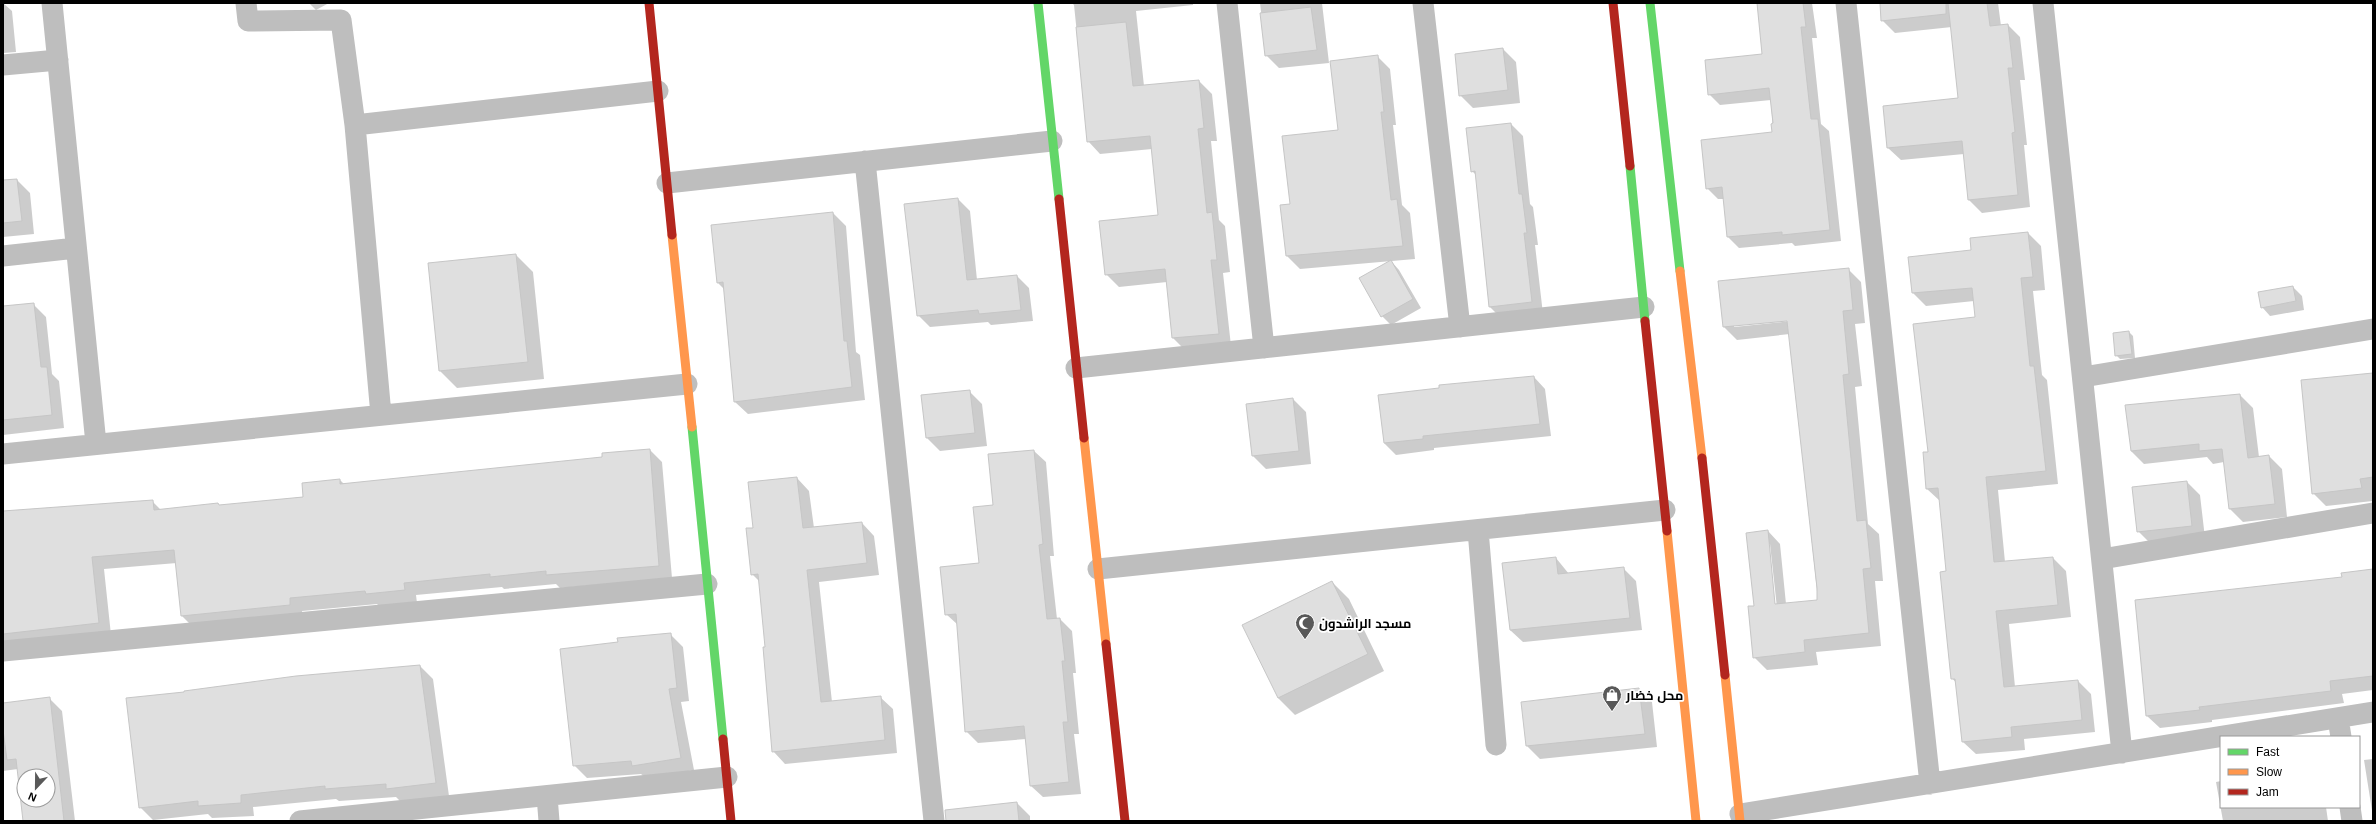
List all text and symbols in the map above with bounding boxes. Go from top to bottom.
mosque icon: مسجد الراشدون [1294,612,1316,640]
place label: مسجد الراشدون [1319,616,1411,632]
shop icon: محل خضار [1601,684,1623,712]
place label: محل خضار [1625,688,1683,703]
legend [2220,736,2360,808]
text: Fast [2256,745,2280,759]
text: Slow [2256,765,2282,779]
north arrow [16,768,56,808]
text: Jam [2256,785,2279,799]
text: N [26,790,38,804]

